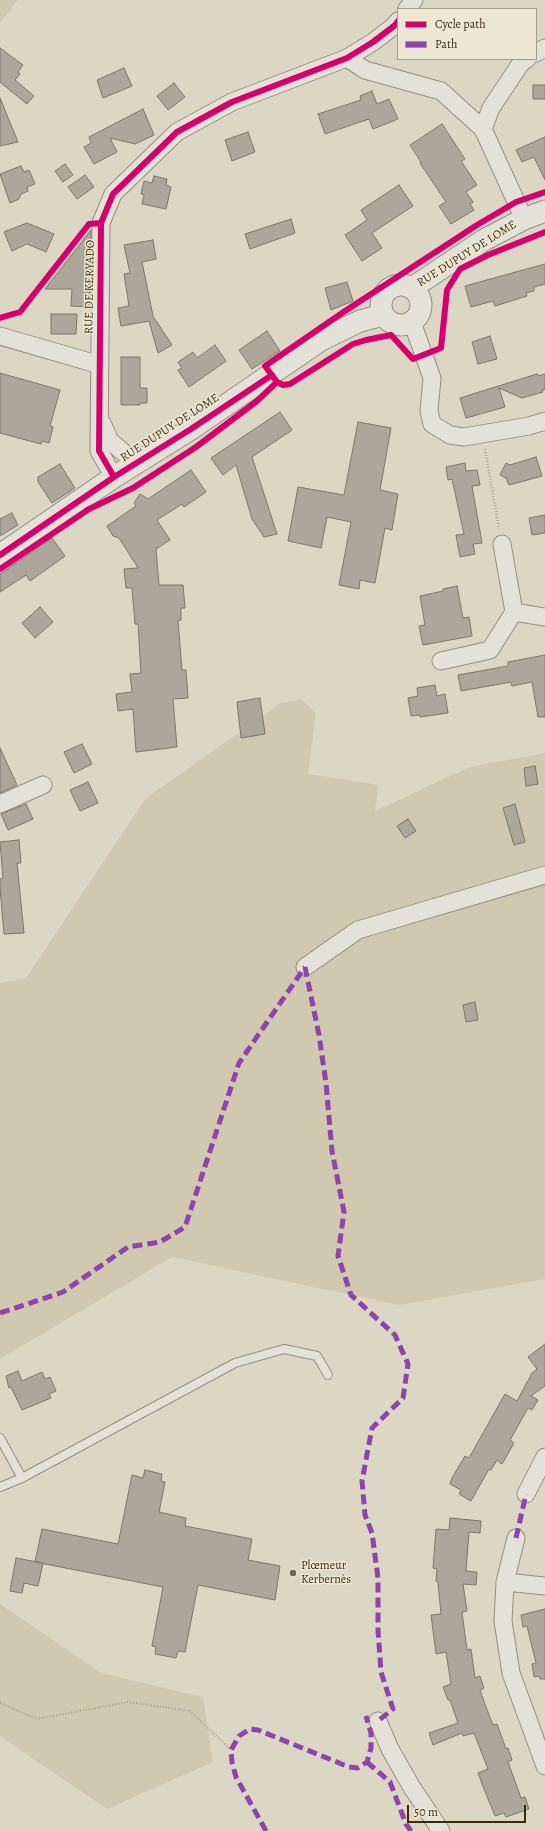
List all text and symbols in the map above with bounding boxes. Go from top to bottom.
legend [397,8,537,60]
text: Cycle path [435,16,486,32]
text: Path [435,36,457,52]
street label: RUE DUPUY DE LOME [415,218,519,290]
street label: RUE DE KERYADO [82,240,98,334]
street label: RUE DUPUY DE LOME [118,391,222,465]
place label: Plœmeur Kerbernès [301,1559,351,1587]
marker: Plœmeur Kerbernès [288,1568,298,1578]
scale bar [409,1797,528,1823]
text: 50 m [414,1804,438,1820]

